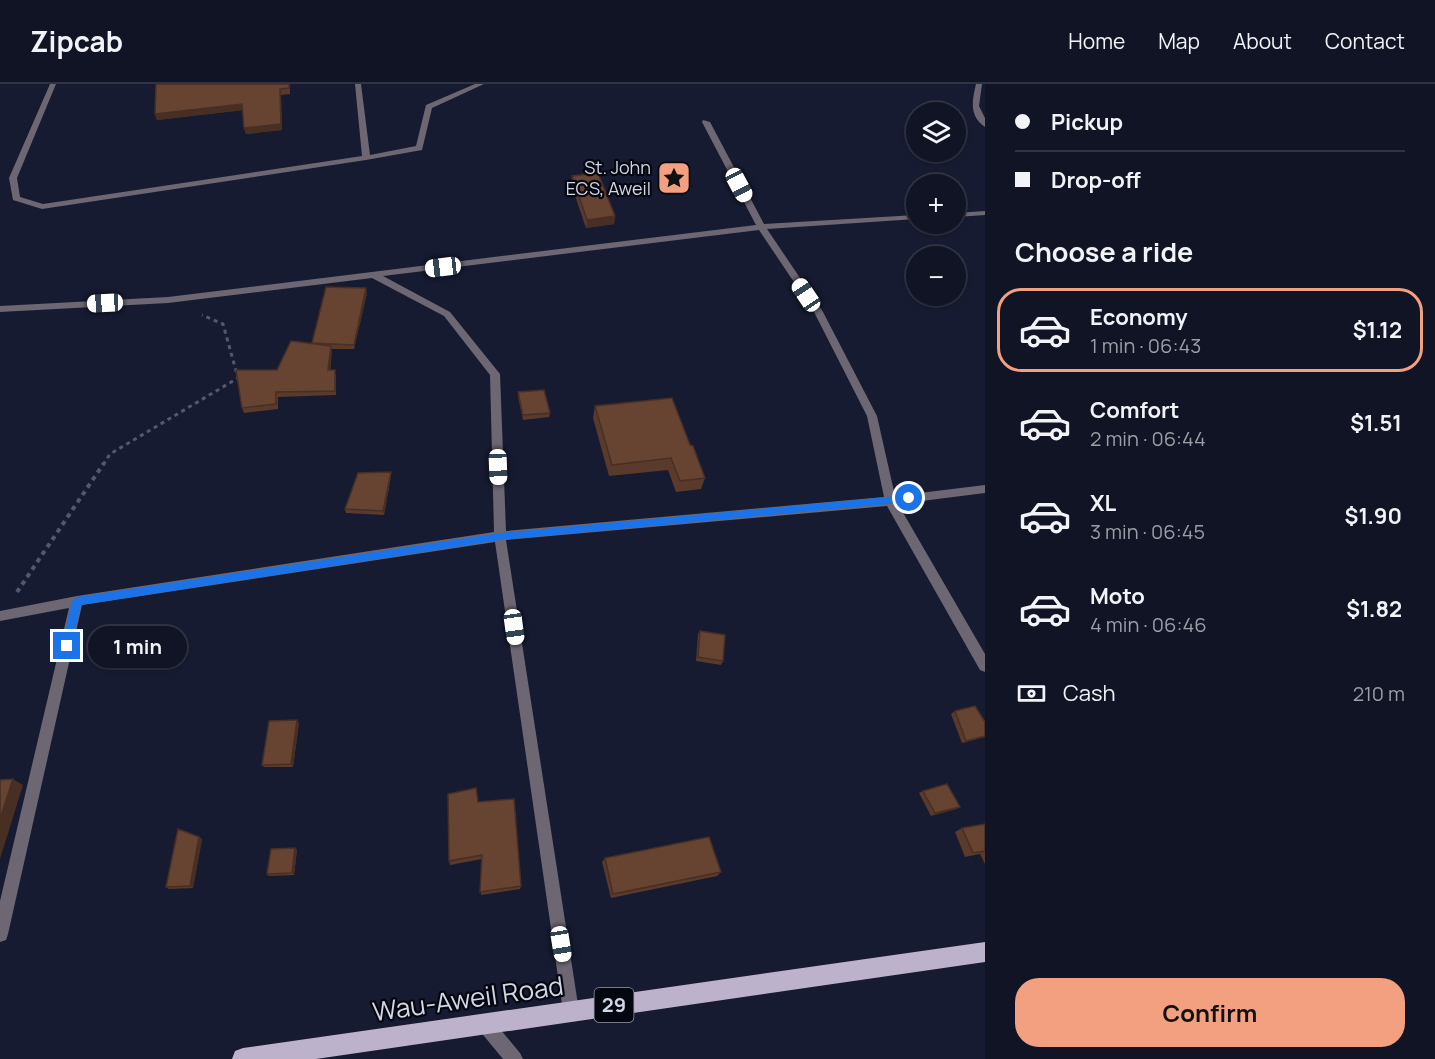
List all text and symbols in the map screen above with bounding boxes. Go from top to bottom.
text: Zipcab [30,22,123,60]
text: Home [1068,27,1125,55]
text: Map [1158,27,1200,55]
text: About [1233,27,1292,55]
text: Contact [1325,27,1405,55]
map controls [906,102,966,306]
button: layers [906,102,966,162]
text: Pickup [1051,107,1123,137]
place label: St. John ECS, Aweil [566,155,651,200]
place icon: St. John ECS, Aweil [656,160,692,196]
car [723,165,755,205]
text: Drop-off [1051,165,1141,195]
button: + [906,174,966,234]
text: Choose a ride [1015,233,1193,270]
button: − [906,246,966,306]
car [424,256,462,278]
car [788,275,824,315]
car [87,293,123,313]
text: Economy [1090,302,1188,332]
icon: car [1018,303,1072,357]
text: $1.12 [1353,315,1402,345]
text: 1 min · 06:43 [1090,332,1201,359]
text: Comfort [1090,395,1179,425]
icon: car [1018,396,1072,450]
text: $1.51 [1350,408,1402,438]
text: 2 min · 06:44 [1090,425,1206,452]
car [488,449,508,485]
route start [895,484,922,511]
text: XL [1090,488,1116,518]
icon: car [1018,489,1072,543]
text: $1.90 [1345,501,1402,531]
text: 3 min · 06:45 [1090,518,1205,545]
text: Moto [1090,581,1145,611]
icon: car [1018,582,1072,636]
text: $1.82 [1346,594,1402,624]
car [503,608,525,646]
text: 4 min · 06:46 [1090,611,1207,638]
callout: 1 min [88,625,187,667]
route end [53,632,80,659]
text: 1 min [113,633,162,660]
icon: cash [1015,677,1048,710]
text: Cash [1063,678,1116,708]
text: 210 m [1353,680,1405,707]
car [549,925,573,963]
street label: Wau-Aweil Road [370,967,566,1029]
button: Confirm [1015,978,1405,1047]
road number: 29 [594,988,634,1022]

